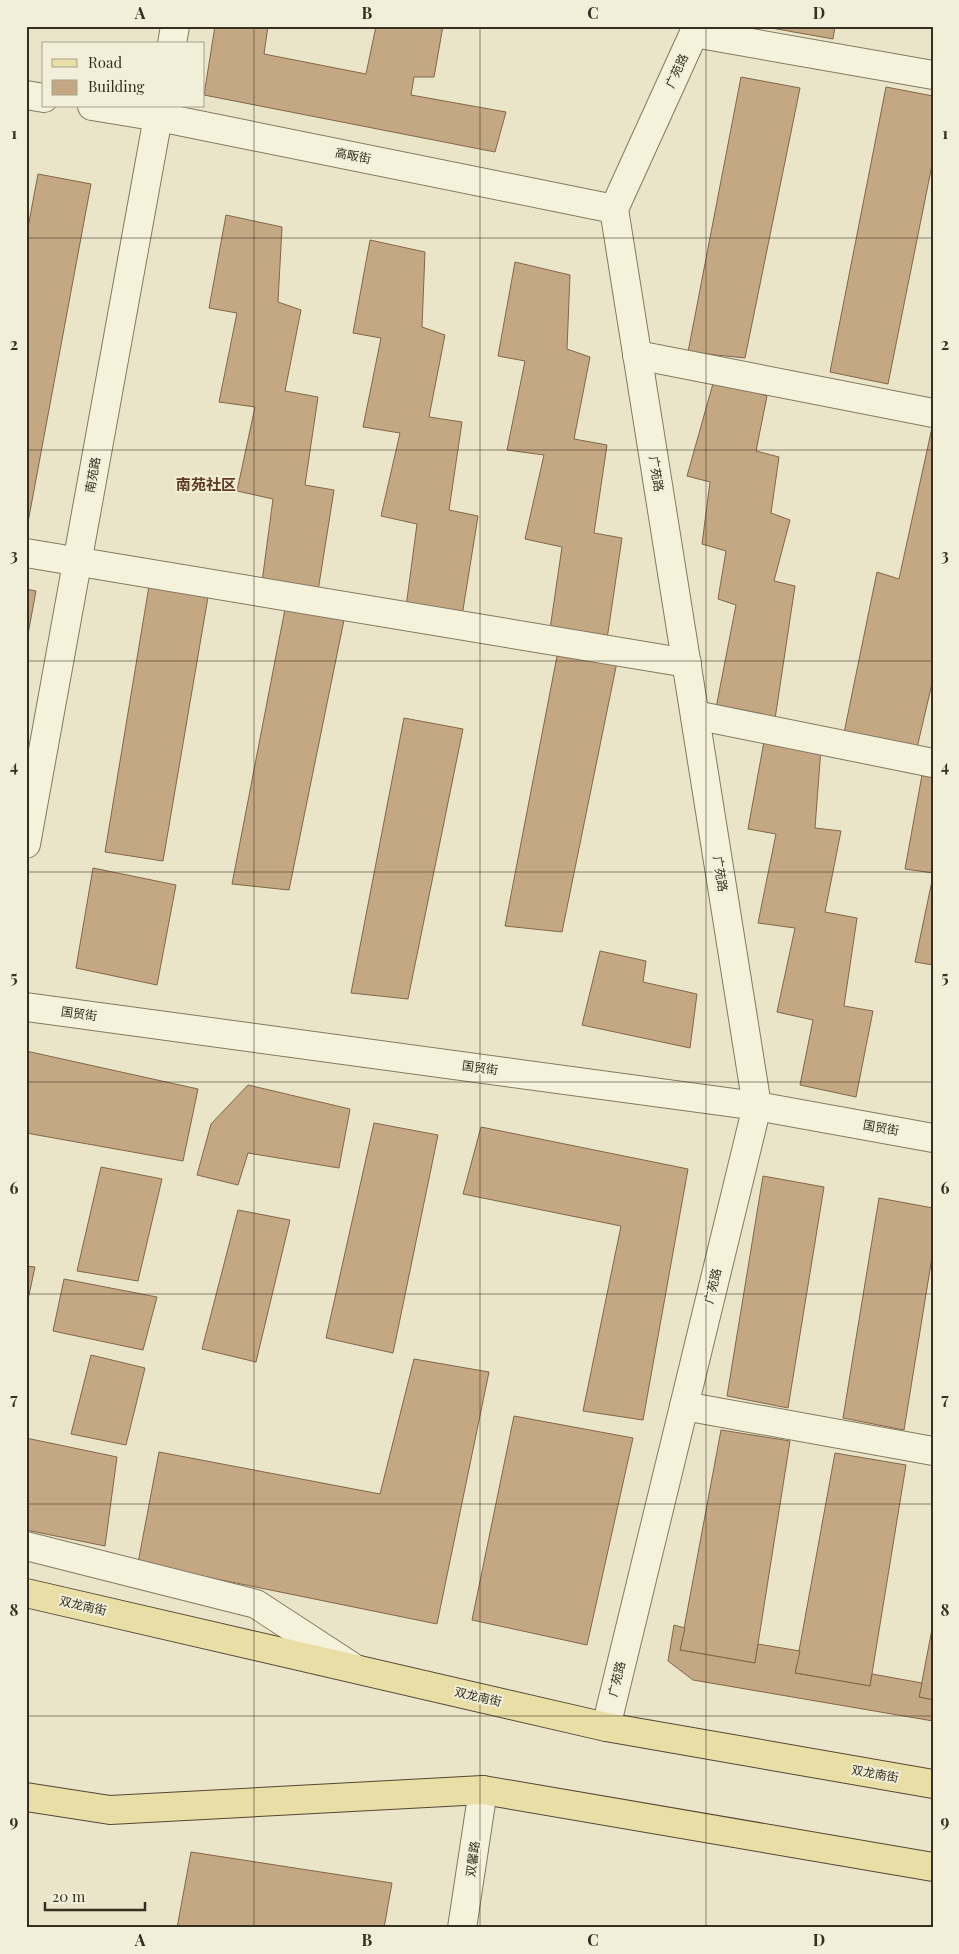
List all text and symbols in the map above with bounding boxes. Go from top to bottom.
text: A [134,2,146,23]
text: B [362,2,373,23]
text: C [587,2,599,23]
text: D [813,2,825,23]
legend [42,42,205,108]
street label: 广苑路 [661,51,691,90]
text: Road [88,52,122,72]
text: Building [88,76,145,96]
text: 1 [11,122,17,143]
text: 1 [942,122,948,143]
street label: 高畈街 [334,144,372,166]
text: 2 [10,333,18,354]
text: 2 [941,333,949,354]
street label: 广苑路 [646,455,668,493]
street label: 南苑路 [81,456,103,494]
district label: 南苑社区 [176,474,236,494]
text: 3 [10,544,18,565]
text: 3 [941,544,949,565]
text: 4 [10,755,18,776]
text: 4 [941,755,949,776]
street label: 广苑路 [710,855,732,893]
text: 5 [10,966,18,987]
text: 5 [941,966,949,987]
street label: 国贸街 [60,1003,98,1023]
street label: 国贸街 [461,1057,499,1077]
street label: 国贸街 [862,1116,900,1138]
text: 6 [10,1177,19,1198]
text: 6 [941,1177,950,1198]
street label: 广苑路 [700,1266,724,1305]
text: 7 [10,1388,18,1409]
text: 7 [941,1388,949,1409]
street label: 双龙南街 [58,1592,108,1618]
text: 8 [10,1599,19,1620]
text: 8 [941,1599,950,1620]
street label: 广苑路 [604,1659,628,1698]
street label: 双龙南街 [453,1683,503,1709]
street label: 双龙南街 [850,1761,900,1785]
text: 9 [10,1810,19,1831]
text: 9 [941,1810,950,1831]
street label: 双馨路 [462,1840,482,1878]
scale bar [45,1879,145,1911]
text: 20 m [52,1886,86,1906]
text: A [134,1929,146,1950]
text: B [362,1929,373,1950]
text: C [587,1929,599,1950]
text: D [813,1929,825,1950]

